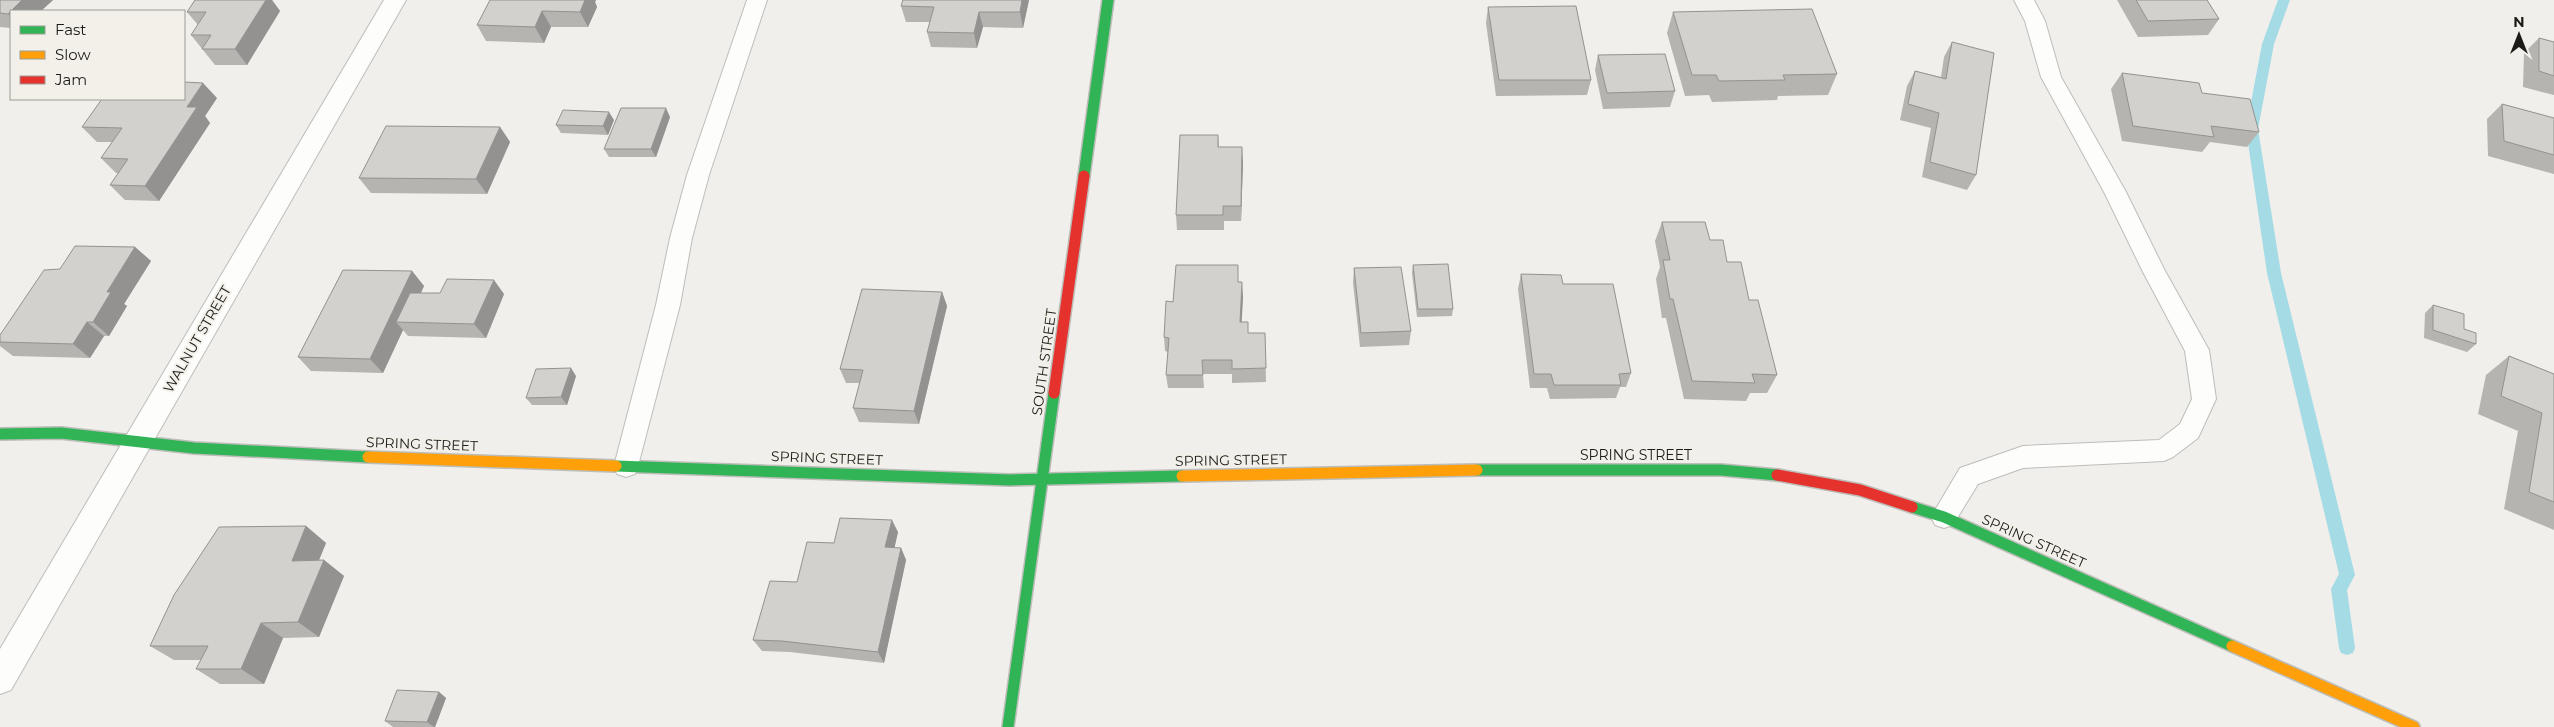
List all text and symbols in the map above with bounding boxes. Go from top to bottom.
legend [10,10,185,100]
north arrow [2494,10,2544,60]
text: N [2513,13,2525,31]
text: Fast [55,20,86,39]
text: Slow [55,45,91,64]
text: Jam [54,70,87,89]
street label: WALNUT STREET [159,282,235,396]
street label: SOUTH STREET [1028,307,1060,417]
street label: SPRING STREET [366,433,478,455]
street label: SPRING STREET [1580,446,1692,464]
street label: SPRING STREET [771,447,883,469]
street label: SPRING STREET [1175,450,1287,470]
street label: SPRING STREET [1979,510,2089,572]

